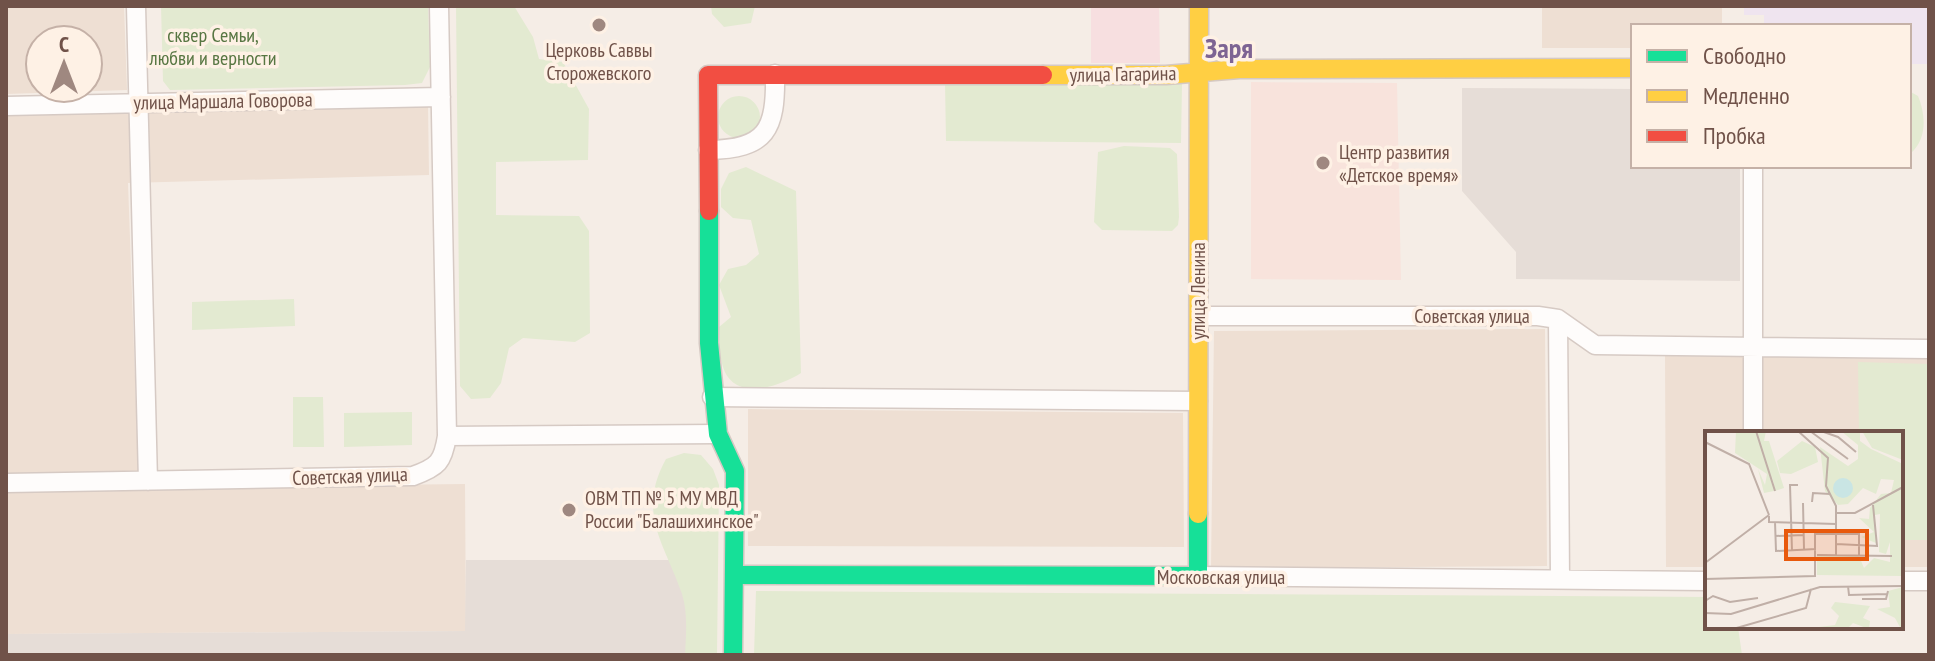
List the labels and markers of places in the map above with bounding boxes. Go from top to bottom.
marker: Церковь Саввы Сторожевского [590,16,608,34]
place label: Церковь Саввы Сторожевского [545,37,653,86]
place label: Центр развития «Детское время» [1339,139,1459,188]
marker: Центр развития «Детское время» [1314,154,1332,172]
place label: ОВМ ТП № 5 МУ МВД России "Балашихинское" [585,485,759,534]
marker: ОВМ ТП № 5 МУ МВД России "Балашихинское" [560,501,578,519]

